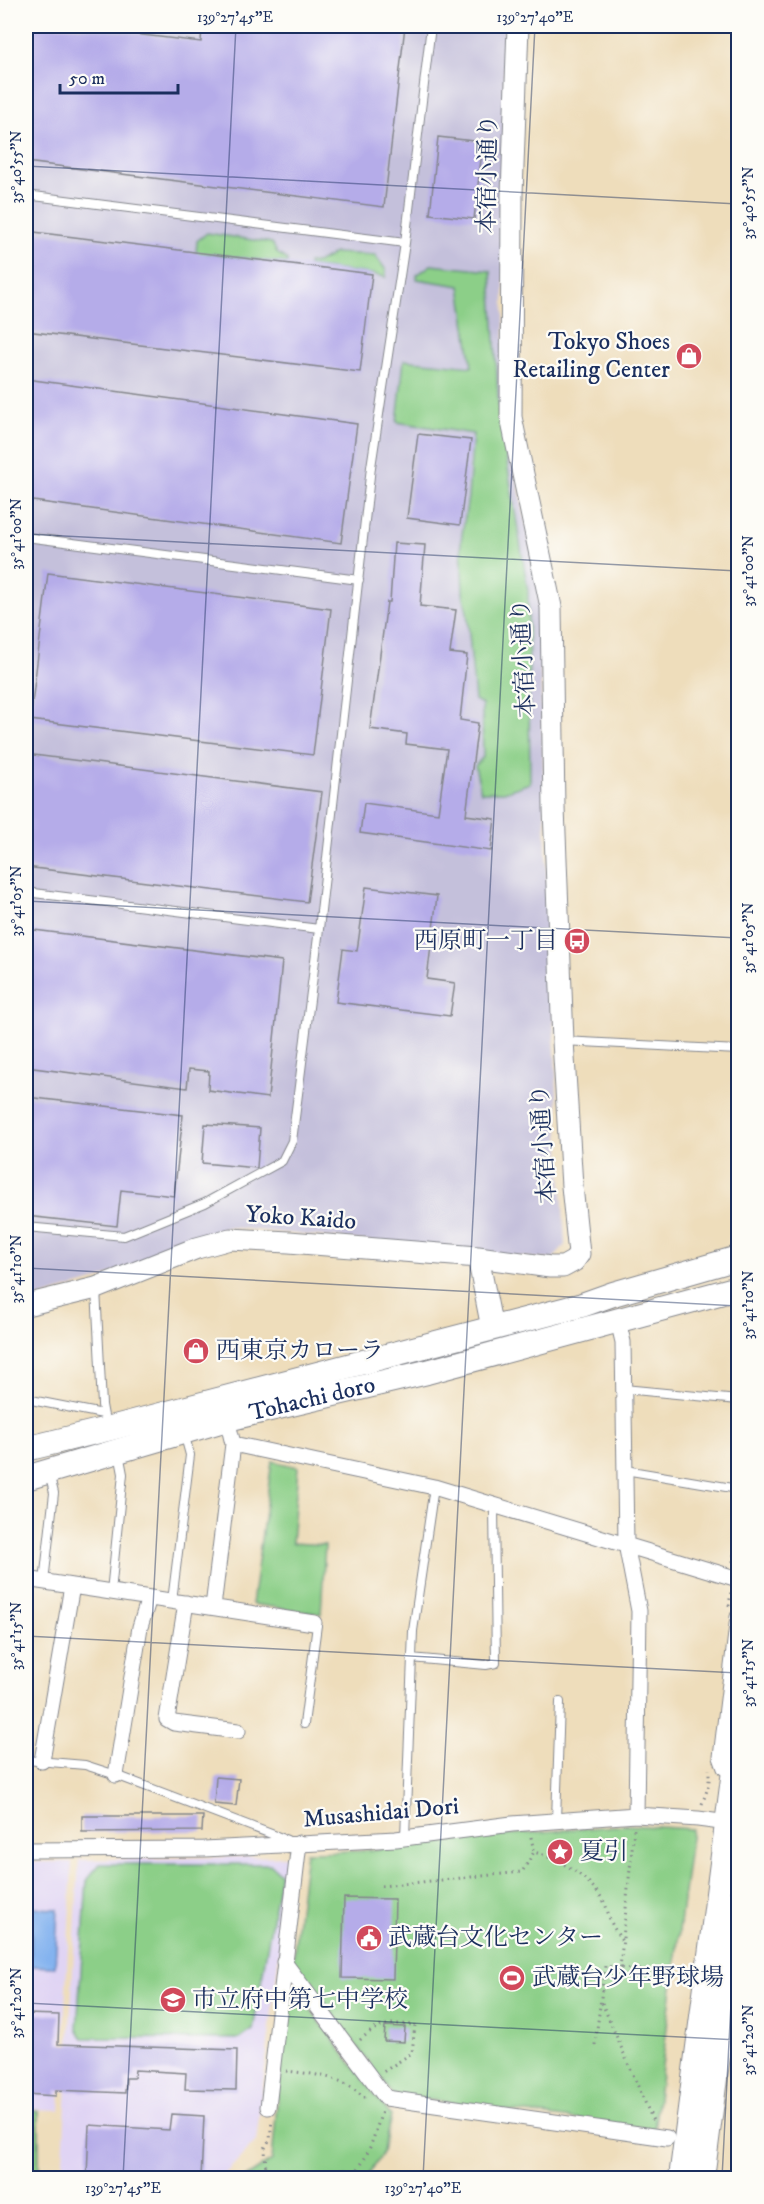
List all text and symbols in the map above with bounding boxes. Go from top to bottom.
text: 139°27'45"E [197,8,273,27]
text: 139°27'40"E [497,8,574,27]
scale bar [60,57,178,95]
text: 50 m [69,68,105,90]
street label: 本宿小通り [472,114,504,234]
text: 35°40'55"N [7,130,26,204]
text: 35°40'55"N [739,166,758,240]
place label: Tokyo Shoes Retailing Center [513,327,670,385]
shop icon: Tokyo Shoes Retailing Center [674,341,704,371]
text: 35°41'00"N [7,498,26,570]
text: 35°41'00"N [739,535,758,607]
street label: 本宿小通り [506,597,542,719]
text: 35°41'05"N [7,865,26,937]
text: 35°41'05"N [739,902,758,974]
place label: 西原町一丁目 [414,926,558,956]
bus stop icon: 西原町一丁目 [562,926,592,956]
street label: 本宿小通り [525,1083,563,1205]
street label: Yoko Kaido [245,1199,357,1237]
text: 35°41'10"N [7,1234,26,1304]
text: 35°41'10"N [739,1270,758,1340]
shop icon: 西東京カローラ [181,1336,211,1366]
place label: 西東京カローラ [216,1336,384,1366]
street label: Tohachi doro [246,1370,378,1428]
text: 35°41'15"N [7,1602,26,1670]
text: 35°41'15"N [739,1639,758,1707]
street label: Musashidai Dori [302,1791,460,1835]
place icon: 夏引 [545,1837,575,1867]
place label: 夏引 [580,1837,628,1867]
public building icon: 武蔵台文化センター [354,1923,384,1953]
place label: 武蔵台文化センター [388,1923,603,1953]
sports icon: 武蔵台少年野球場 [497,1963,527,1993]
place label: 武蔵台少年野球場 [532,1963,724,1993]
text: 35°41'20"N [7,1967,26,2039]
school or university icon: 市立府中第七中学校 [158,1985,188,2015]
place label: 市立府中第七中学校 [192,1985,408,2015]
text: 35°41'20"N [739,2004,758,2076]
text: 139°27'45"E [85,2179,161,2198]
text: 139°27'40"E [385,2179,462,2198]

